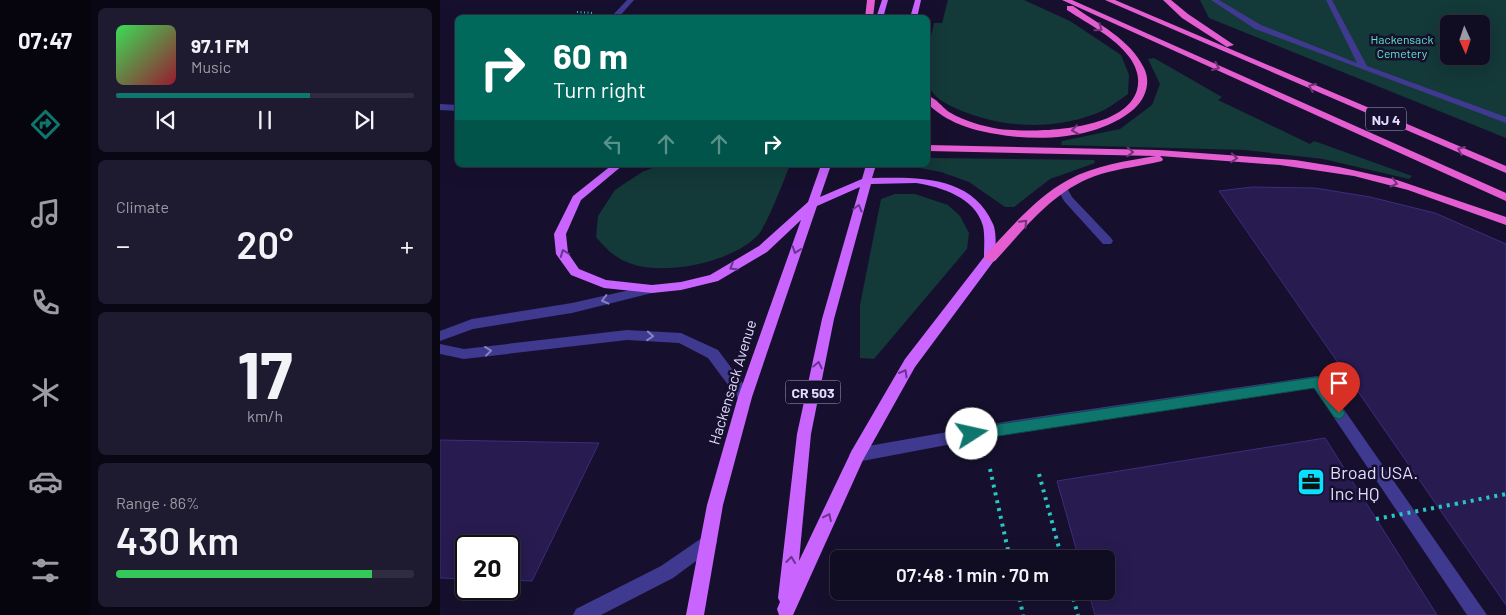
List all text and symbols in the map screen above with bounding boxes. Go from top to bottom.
north arrow [1440,15,1490,65]
map controls [1440,15,1490,65]
one-way arrow [1094,22,1103,32]
text: 07:47 [18,27,72,53]
park label: Hackensack Cemetery [1370,32,1434,60]
text: 97.1 FM [191,34,249,57]
text: 60 m [553,34,628,76]
icon: right [470,35,535,100]
text: Music [191,57,231,76]
one-way arrow [1211,61,1220,72]
text: Turn right [553,76,646,102]
one-way arrow [1308,82,1317,93]
icon: previous [152,106,180,134]
icon: pause [251,106,279,134]
icon: next [350,106,378,134]
icon: directions [28,107,63,142]
road number: NJ 4 [1366,108,1406,130]
one-way arrow [1070,124,1078,135]
icon: left [599,130,627,158]
icon: ahead [652,130,680,158]
icon: ahead [705,130,733,158]
icon: right [758,130,786,158]
one-way arrow [1457,146,1466,157]
one-way arrow [1126,147,1134,157]
one-way arrow [1230,152,1238,163]
one-way arrow [1390,177,1398,187]
icon: music [28,196,63,231]
text: Climate [116,197,169,216]
one-way arrow [853,204,863,212]
one-way arrow [1018,220,1027,229]
text: 20° [237,221,293,267]
text: − [116,228,130,262]
text: + [400,228,414,262]
one-way arrow [792,245,802,253]
one-way arrow [560,250,570,258]
one-way arrow [730,260,739,270]
icon: phone [28,285,63,320]
one-way arrow [601,295,609,305]
street label: Hackensack Avenue [704,317,760,447]
one-way arrow [646,331,654,342]
text: 17 [237,334,293,412]
one-way arrow [484,346,492,357]
one-way arrow [812,361,823,369]
pin [1318,362,1360,413]
icon: arrive [1325,369,1353,397]
one-way arrow [898,370,908,379]
icon: climate [28,375,63,410]
road number: CR 503 [786,381,840,404]
text: km/h [247,406,283,425]
position arrow [945,407,997,459]
place label: Broad USA. Inc HQ [1330,461,1418,504]
icon: car [28,464,63,499]
office icon: Broad USA. Inc HQ [1296,467,1326,497]
text: Range · 86% [116,493,200,512]
one-way arrow [822,513,833,522]
text: 430 km [116,517,239,563]
speed limit sign: 20 [455,535,520,600]
icon: filters [28,553,63,588]
one-way arrow [785,556,796,564]
text: 07:48 · 1 min · 70 m [896,563,1049,586]

